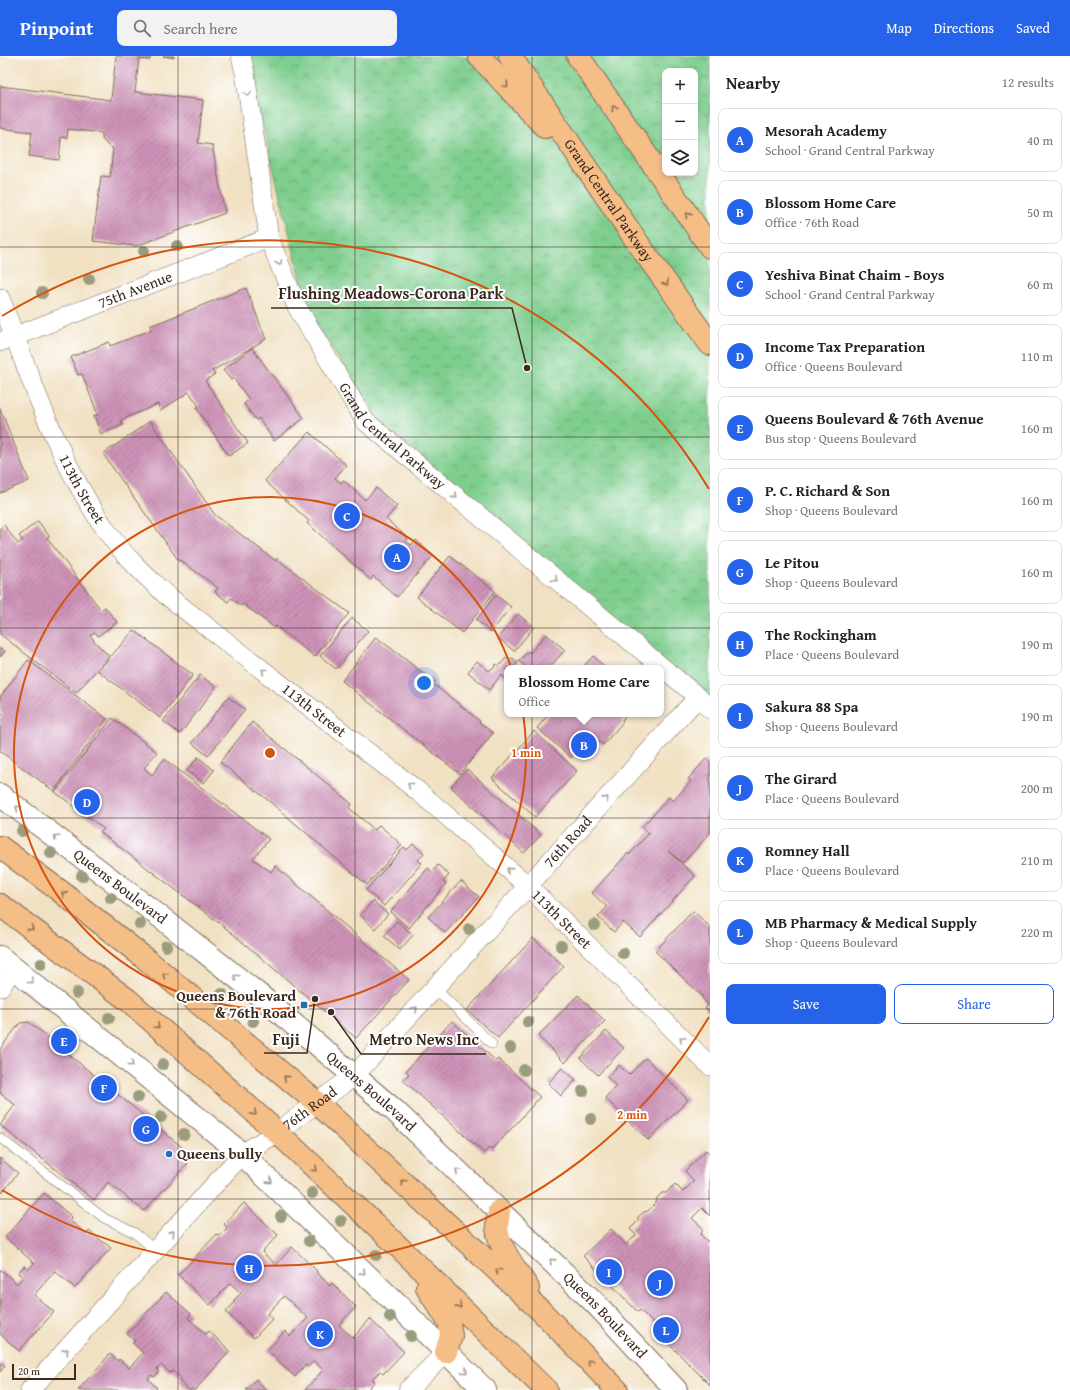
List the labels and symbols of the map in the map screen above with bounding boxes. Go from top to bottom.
one-way arrow [501,80,508,87]
one-way arrow [243,91,252,97]
one-way arrow [612,106,619,113]
street label: Grand Central Parkway [560,134,659,266]
one-way arrow [686,213,693,220]
one-way arrow [275,259,283,266]
street label: 75th Avenue [95,265,175,313]
one-way arrow [661,279,669,286]
callout: Flushing Meadows-Corona Park [271,280,512,308]
text: Flushing Meadows-Corona Park [279,281,504,305]
street label: Grand Central Parkway [334,378,451,494]
street label: 113th Street [54,451,110,528]
one-way arrow [451,492,458,499]
pin: C [334,501,360,531]
pin: A [384,542,410,572]
one-way arrow [551,575,558,582]
one-way arrow [261,669,268,676]
your location [414,673,434,693]
street label: 113th Street [278,678,352,742]
pin: B [571,730,597,760]
text: 1 min [511,744,541,761]
centre of rings [263,746,277,760]
one-way arrow [408,783,415,790]
pin: D [74,787,100,817]
one-way arrow [602,796,609,804]
one-way arrow [15,806,22,813]
street label: 76th Road [539,811,596,872]
one-way arrow [53,835,60,842]
street label: Queens Boulevard [69,843,172,929]
one-way arrow [506,867,514,874]
street label: 113th Street [527,884,597,954]
one-way arrow [61,892,68,899]
one-way arrow [27,923,34,930]
one-way arrow [163,973,170,980]
one-way arrow [233,974,240,981]
one-way arrow [26,977,33,984]
place label: Queens Boulevard & 76th Road [176,985,296,1023]
marker: Queens Boulevard & 76th Road [299,1000,309,1010]
one-way arrow [411,1006,418,1014]
one-way arrow [153,1022,160,1029]
callout: Fuji [264,1025,307,1053]
pin: E [51,1026,77,1056]
callout: Metro News Inc [361,1026,486,1054]
text: Fuji [272,1027,300,1051]
text: Metro News Inc [369,1027,479,1051]
one-way arrow [679,1036,687,1044]
street label: Queens Boulevard [322,1046,421,1136]
one-way arrow [127,1059,134,1066]
pin: F [91,1073,117,1103]
one-way arrow [283,1075,290,1082]
street label: 76th Road [278,1081,341,1135]
text: 2 min [617,1106,647,1123]
one-way arrow [249,1108,257,1116]
pin: G [133,1114,159,1144]
place label: Queens bully [177,1143,263,1164]
marker: Queens bully [164,1149,174,1159]
one-way arrow [310,1164,318,1171]
one-way arrow [455,1168,463,1176]
one-way arrow [265,1177,273,1184]
one-way arrow [400,1180,407,1187]
one-way arrow [167,1231,174,1238]
pin: H [236,1253,262,1283]
pin: I [596,1257,622,1287]
one-way arrow [549,1259,557,1266]
one-way arrow [358,1267,366,1275]
street label: Queens Boulevard [559,1267,652,1363]
one-way arrow [495,1268,503,1275]
pin: J [647,1268,673,1298]
one-way arrow [454,1301,462,1309]
pin: L [653,1315,679,1345]
pin: K [307,1319,333,1349]
one-way arrow [61,1348,68,1355]
one-way arrow [588,1359,595,1367]
scale bar [12,1362,76,1381]
one-way arrow [460,1366,468,1374]

